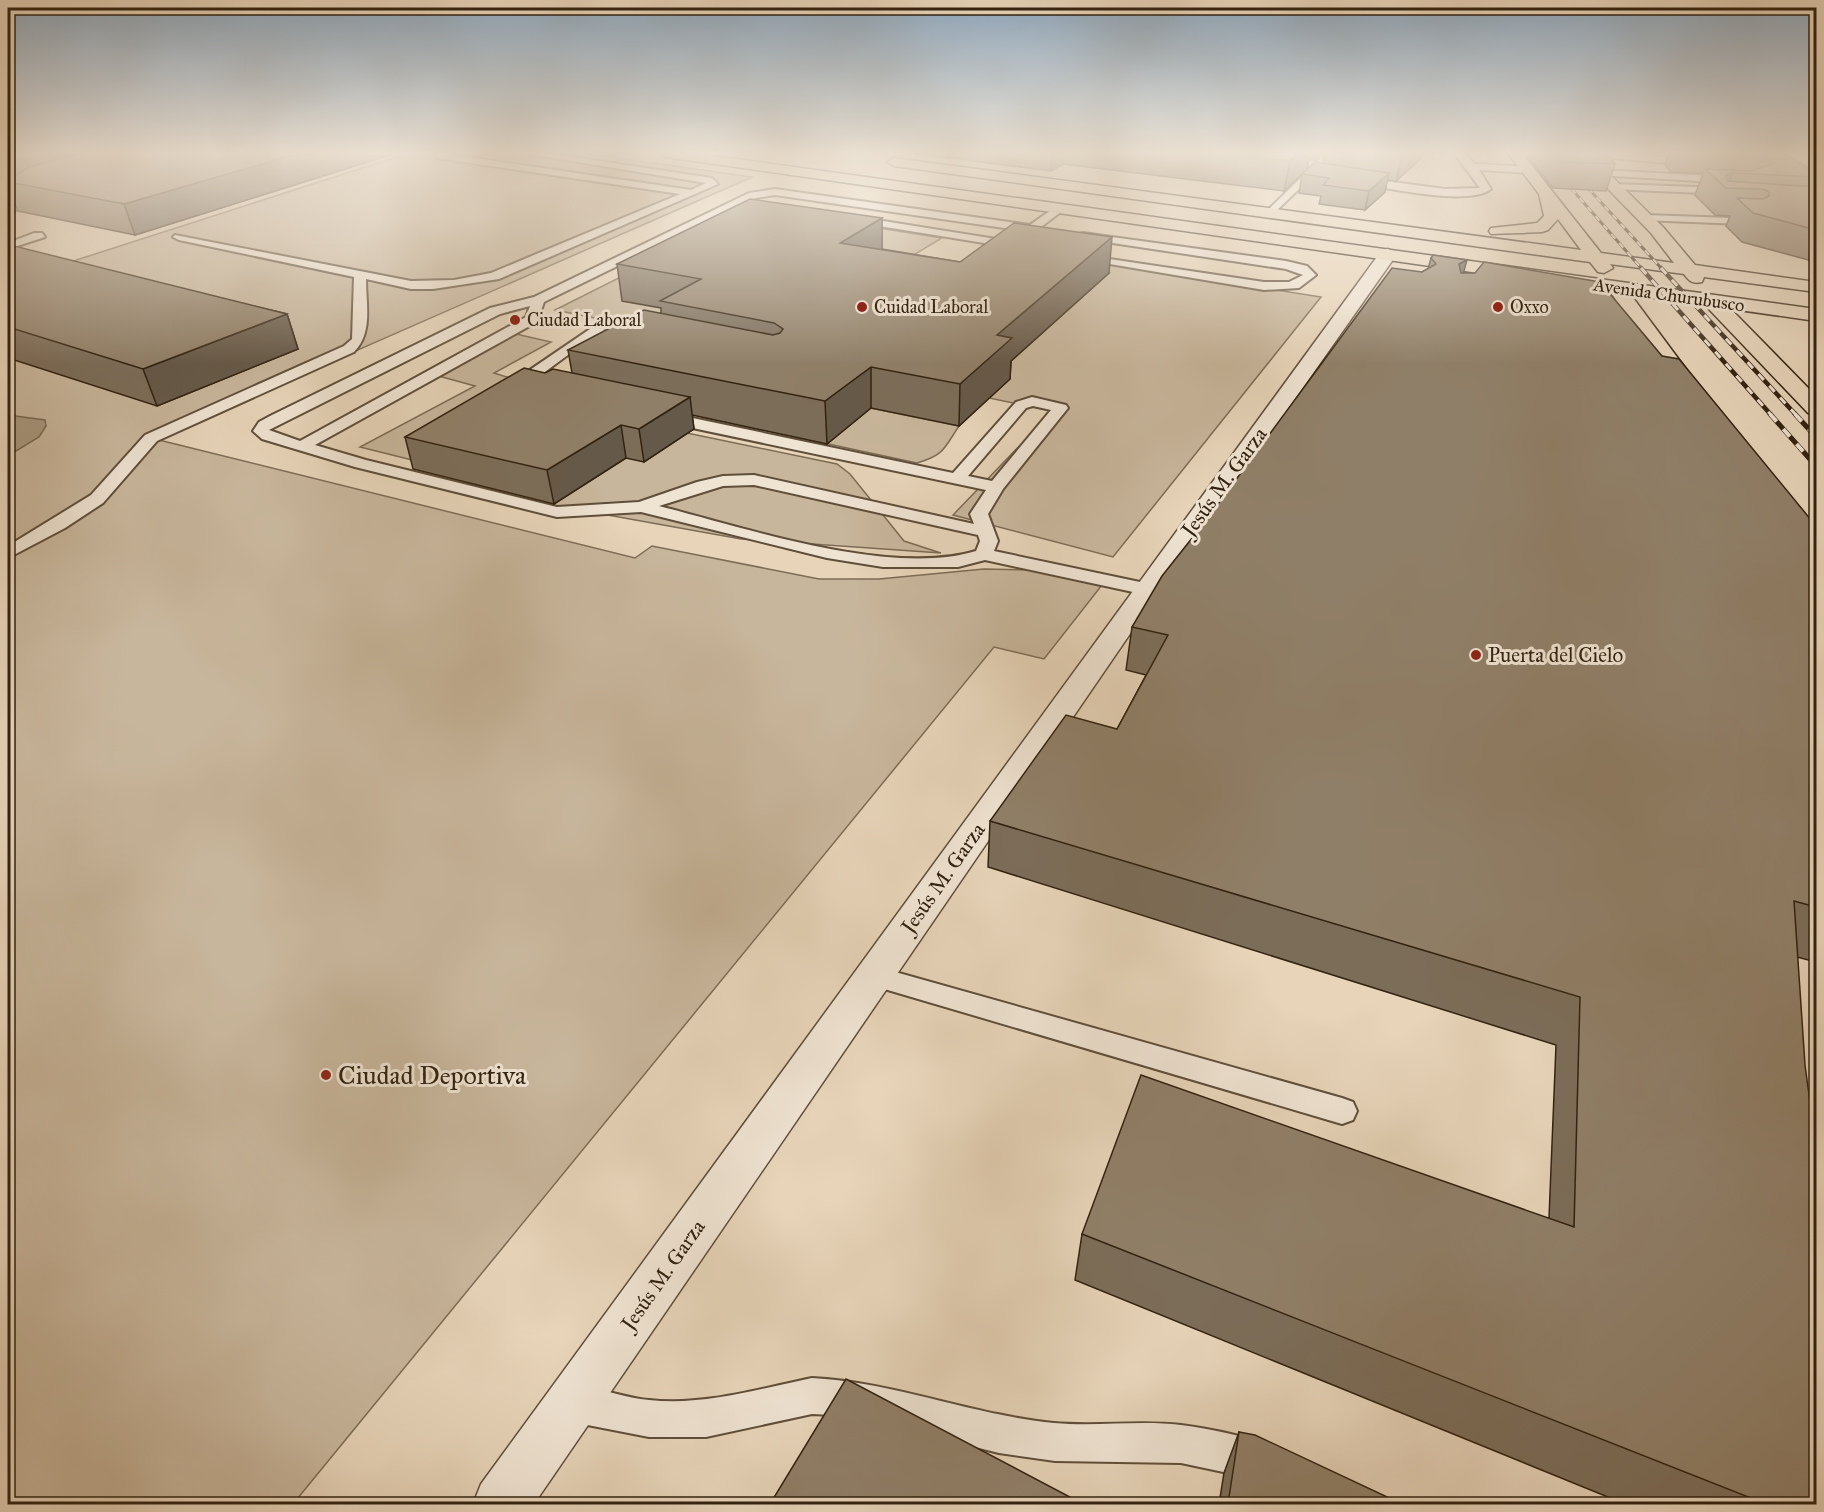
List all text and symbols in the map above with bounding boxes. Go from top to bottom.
street label: Avenida Churubusco [1591,273,1746,316]
place label: Cuidad Laboral [874,296,988,318]
place label: Oxxo [1510,296,1549,318]
marker: Cuidad Laboral [855,300,869,314]
marker: Oxxo [1491,300,1505,314]
place label: Ciudad Laboral [527,309,641,331]
marker: Ciudad Laboral [508,313,522,327]
street label: Jesús M. Garza [1174,422,1273,543]
place label: Puerta del Cielo [1488,642,1623,668]
marker: Puerta del Cielo [1469,648,1483,662]
street label: Jesús M. Garza [894,818,991,940]
place label: Ciudad Deportiva [338,1059,526,1091]
marker: Ciudad Deportiva [319,1068,333,1082]
street label: Jesús M. Garza [614,1215,711,1337]

